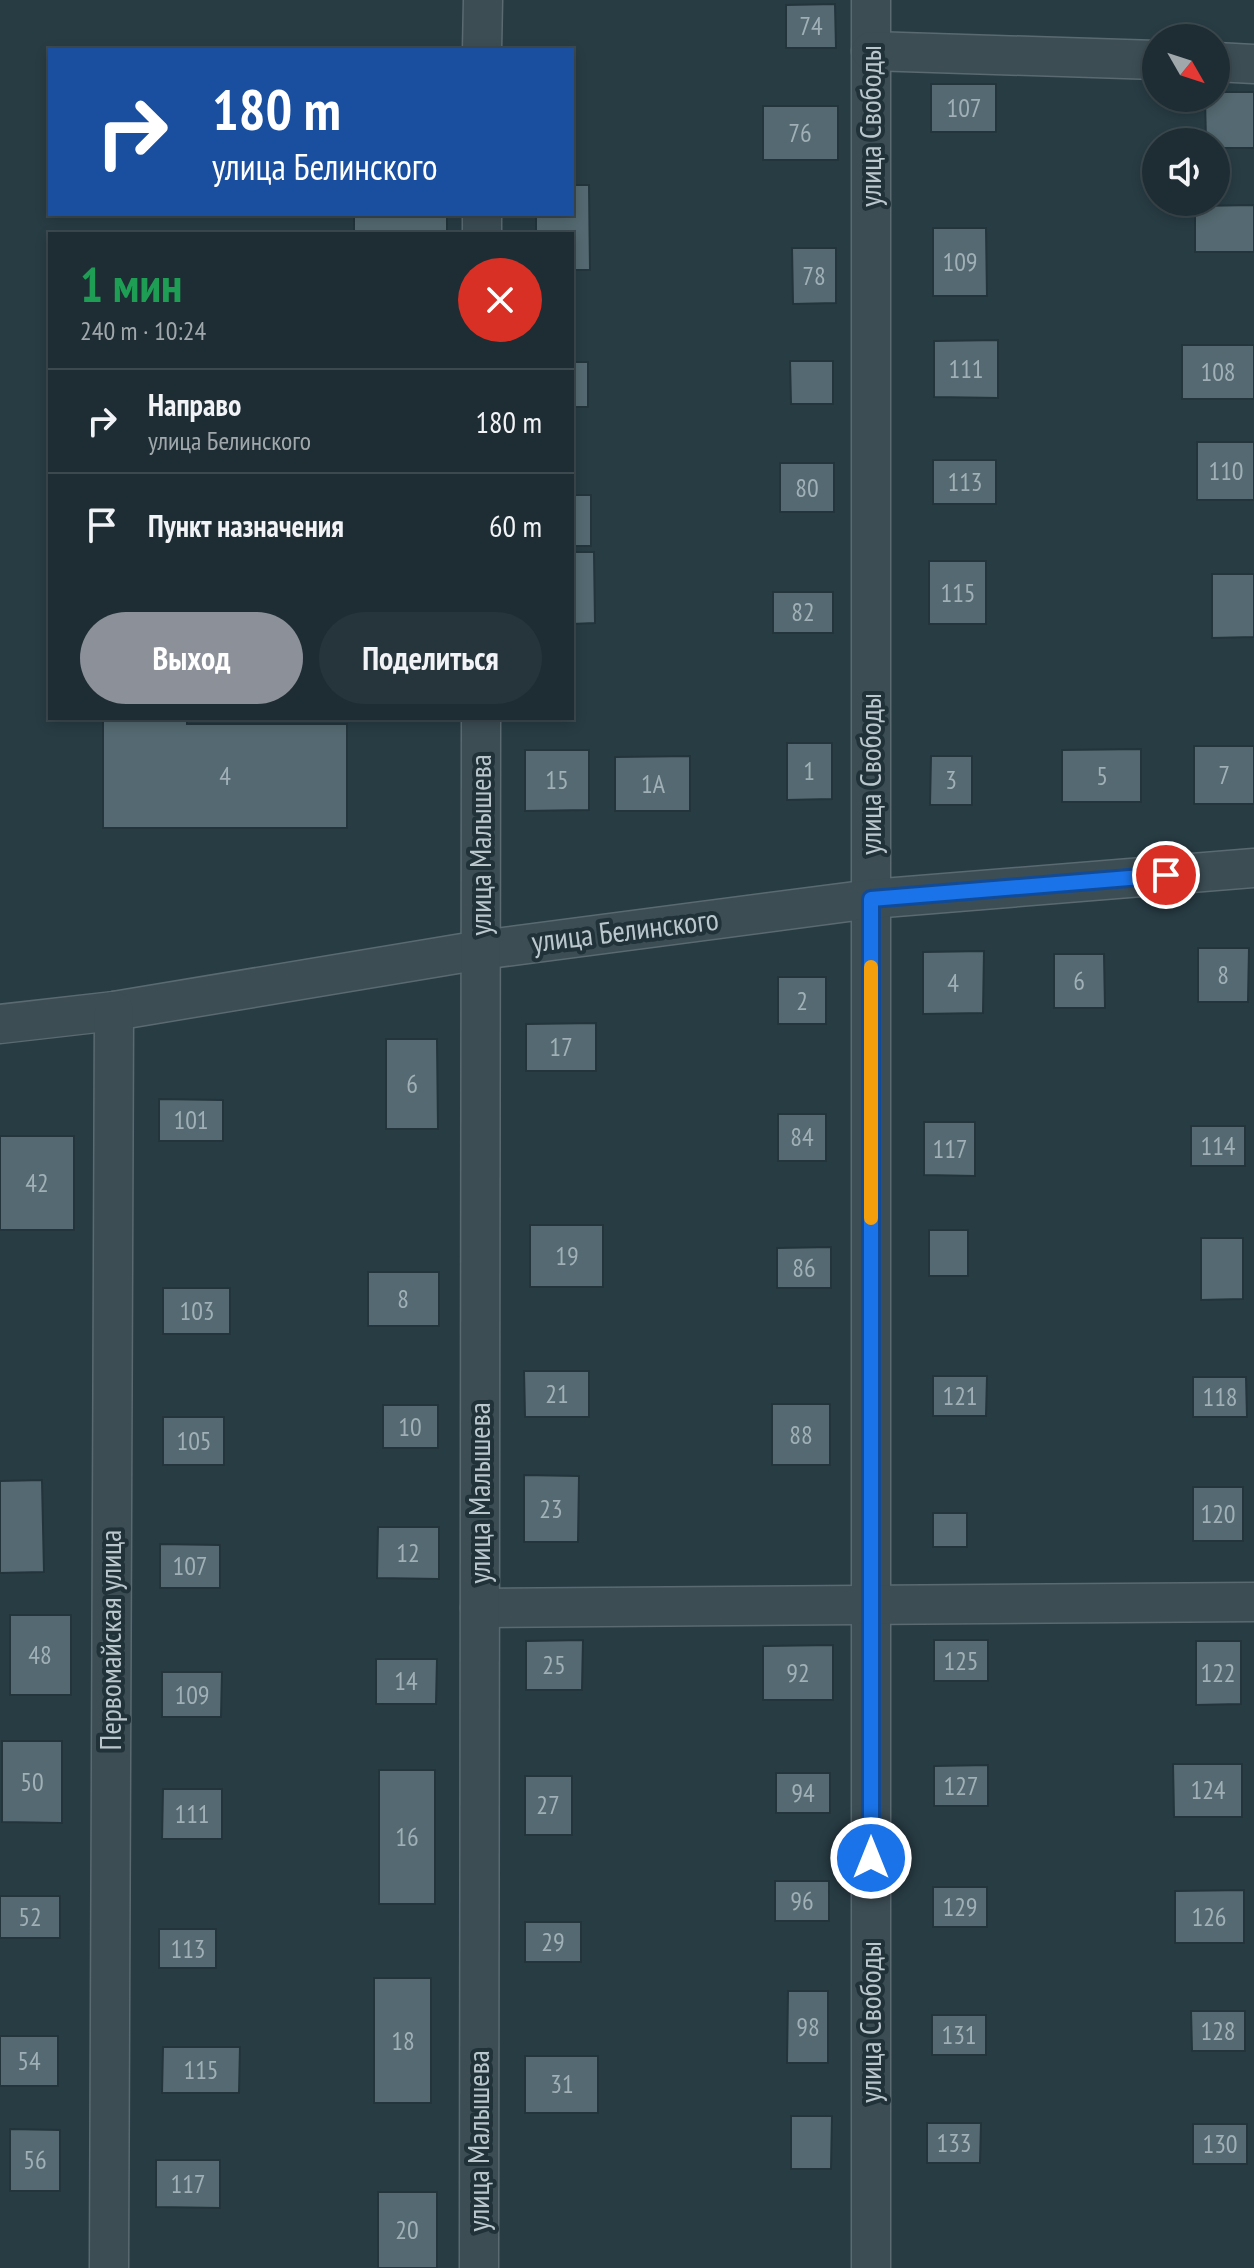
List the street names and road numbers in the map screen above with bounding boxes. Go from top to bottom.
street label: улица Свободы [850,45,889,207]
street label: улица Свободы [850,693,889,855]
street label: улица Малышева [460,754,499,936]
street label: улица Белинского [529,899,721,960]
street label: улица Малышева [459,1402,498,1584]
street label: Первомайская улица [90,1530,129,1750]
street label: улица Свободы [850,1941,889,2103]
street label: улица Малышева [458,2050,497,2232]

